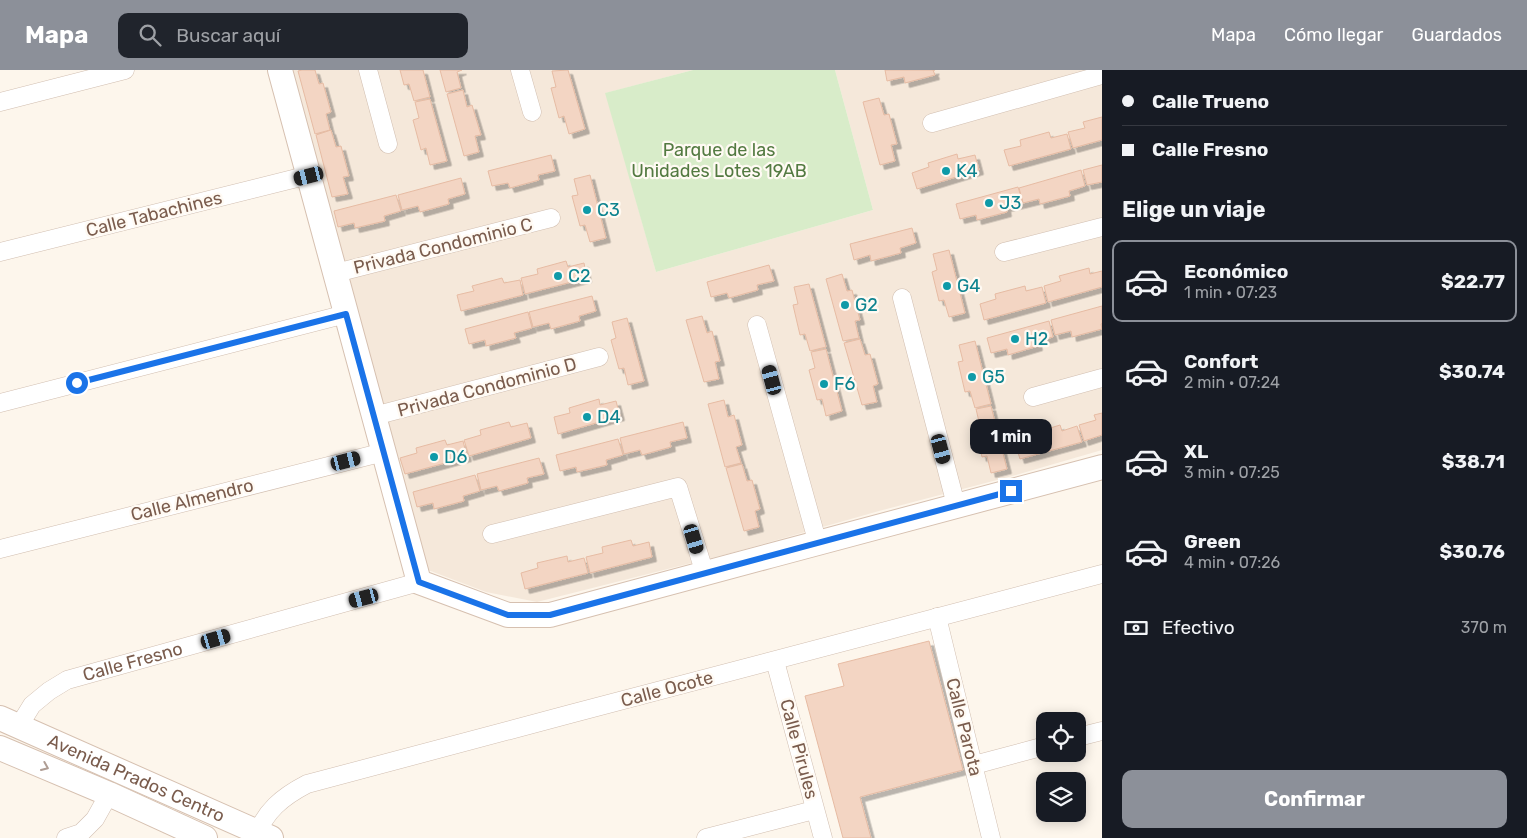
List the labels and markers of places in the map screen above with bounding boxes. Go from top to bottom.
place label: K4 [956,160,978,182]
marker: K4 [940,165,952,177]
place label: J3 [999,192,1021,214]
marker: J3 [983,197,995,209]
place label: C3 [597,199,620,221]
marker: C3 [581,204,593,216]
place label: C2 [568,265,591,287]
marker: C2 [552,270,564,282]
place label: G4 [957,275,980,297]
marker: G4 [941,280,953,292]
place label: G2 [855,294,878,316]
marker: G2 [839,299,851,311]
place label: H2 [1025,328,1048,350]
marker: H2 [1009,333,1021,345]
place label: G5 [982,366,1005,388]
marker: G5 [966,371,978,383]
place label: F6 [834,373,856,395]
marker: F6 [818,378,830,390]
place label: D4 [597,406,621,428]
marker: D4 [581,411,593,423]
place label: D6 [444,446,467,468]
marker: D6 [428,451,440,463]

